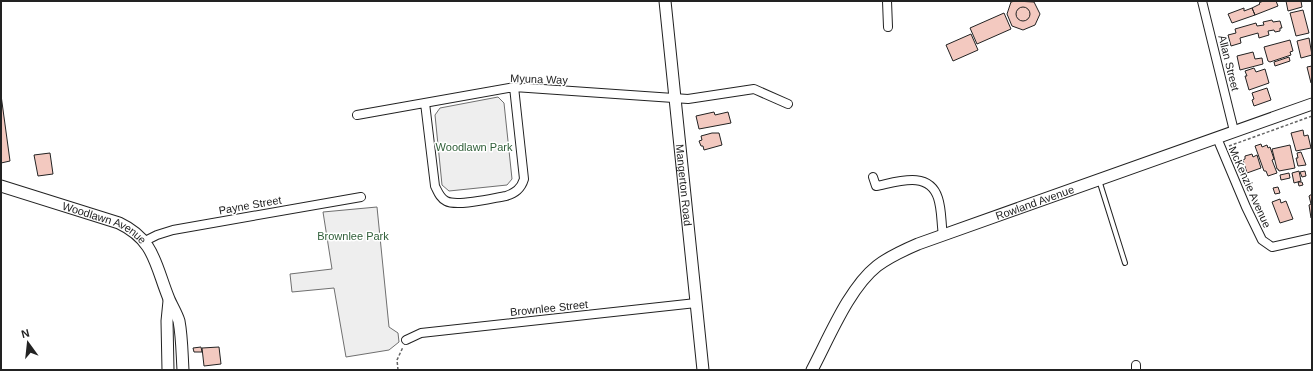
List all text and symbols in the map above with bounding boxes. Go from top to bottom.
street label: Allan Street [1216,34,1242,92]
street label: Myuna Way [510,72,569,86]
park label: Woodlawn Park [436,141,513,153]
street label: Mangerton Road [674,144,694,226]
street label: McKenzie Avenue [1227,144,1273,230]
street label: Rowland Avenue [994,183,1076,222]
street label: Payne Street [218,194,282,216]
street label: Woodlawn Avenue [61,200,149,246]
park label: Brownlee Park [317,230,389,242]
street label: Brownlee Street [509,298,589,318]
north arrow [8,323,48,363]
text: N [20,327,31,340]

